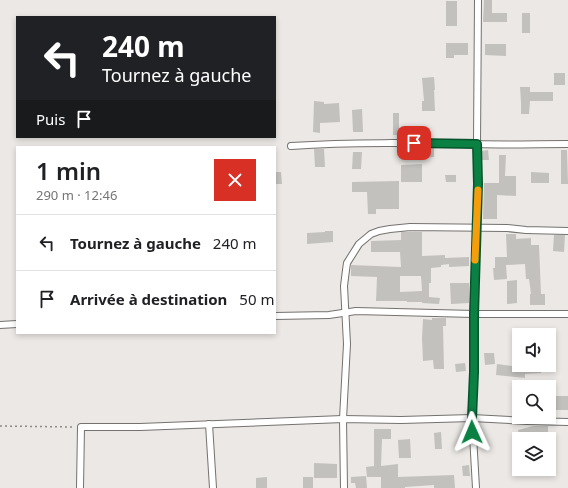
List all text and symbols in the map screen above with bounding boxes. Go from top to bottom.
text: 240 m [102,27,185,65]
icon: left [36,32,88,84]
text: Tournez à gauche [102,63,251,87]
icon: arrive [73,108,95,130]
text: Puis [36,109,65,129]
pin [397,126,431,160]
icon: arrive [403,132,425,154]
text: 1 min [36,154,101,187]
button: close [214,159,256,201]
text: 290 m · 12:46 [36,186,117,204]
icon: left [36,232,58,254]
text: Tournez à gauche [70,233,201,253]
text: 240 m [213,233,257,253]
icon: arrive [36,288,58,310]
text: Arrivée à destination [70,289,227,309]
text: 50 m [239,289,274,309]
map controls [512,328,556,476]
button: sound [512,328,556,372]
button: search [512,380,556,424]
position arrow [451,411,493,453]
button: layers [512,432,556,476]

